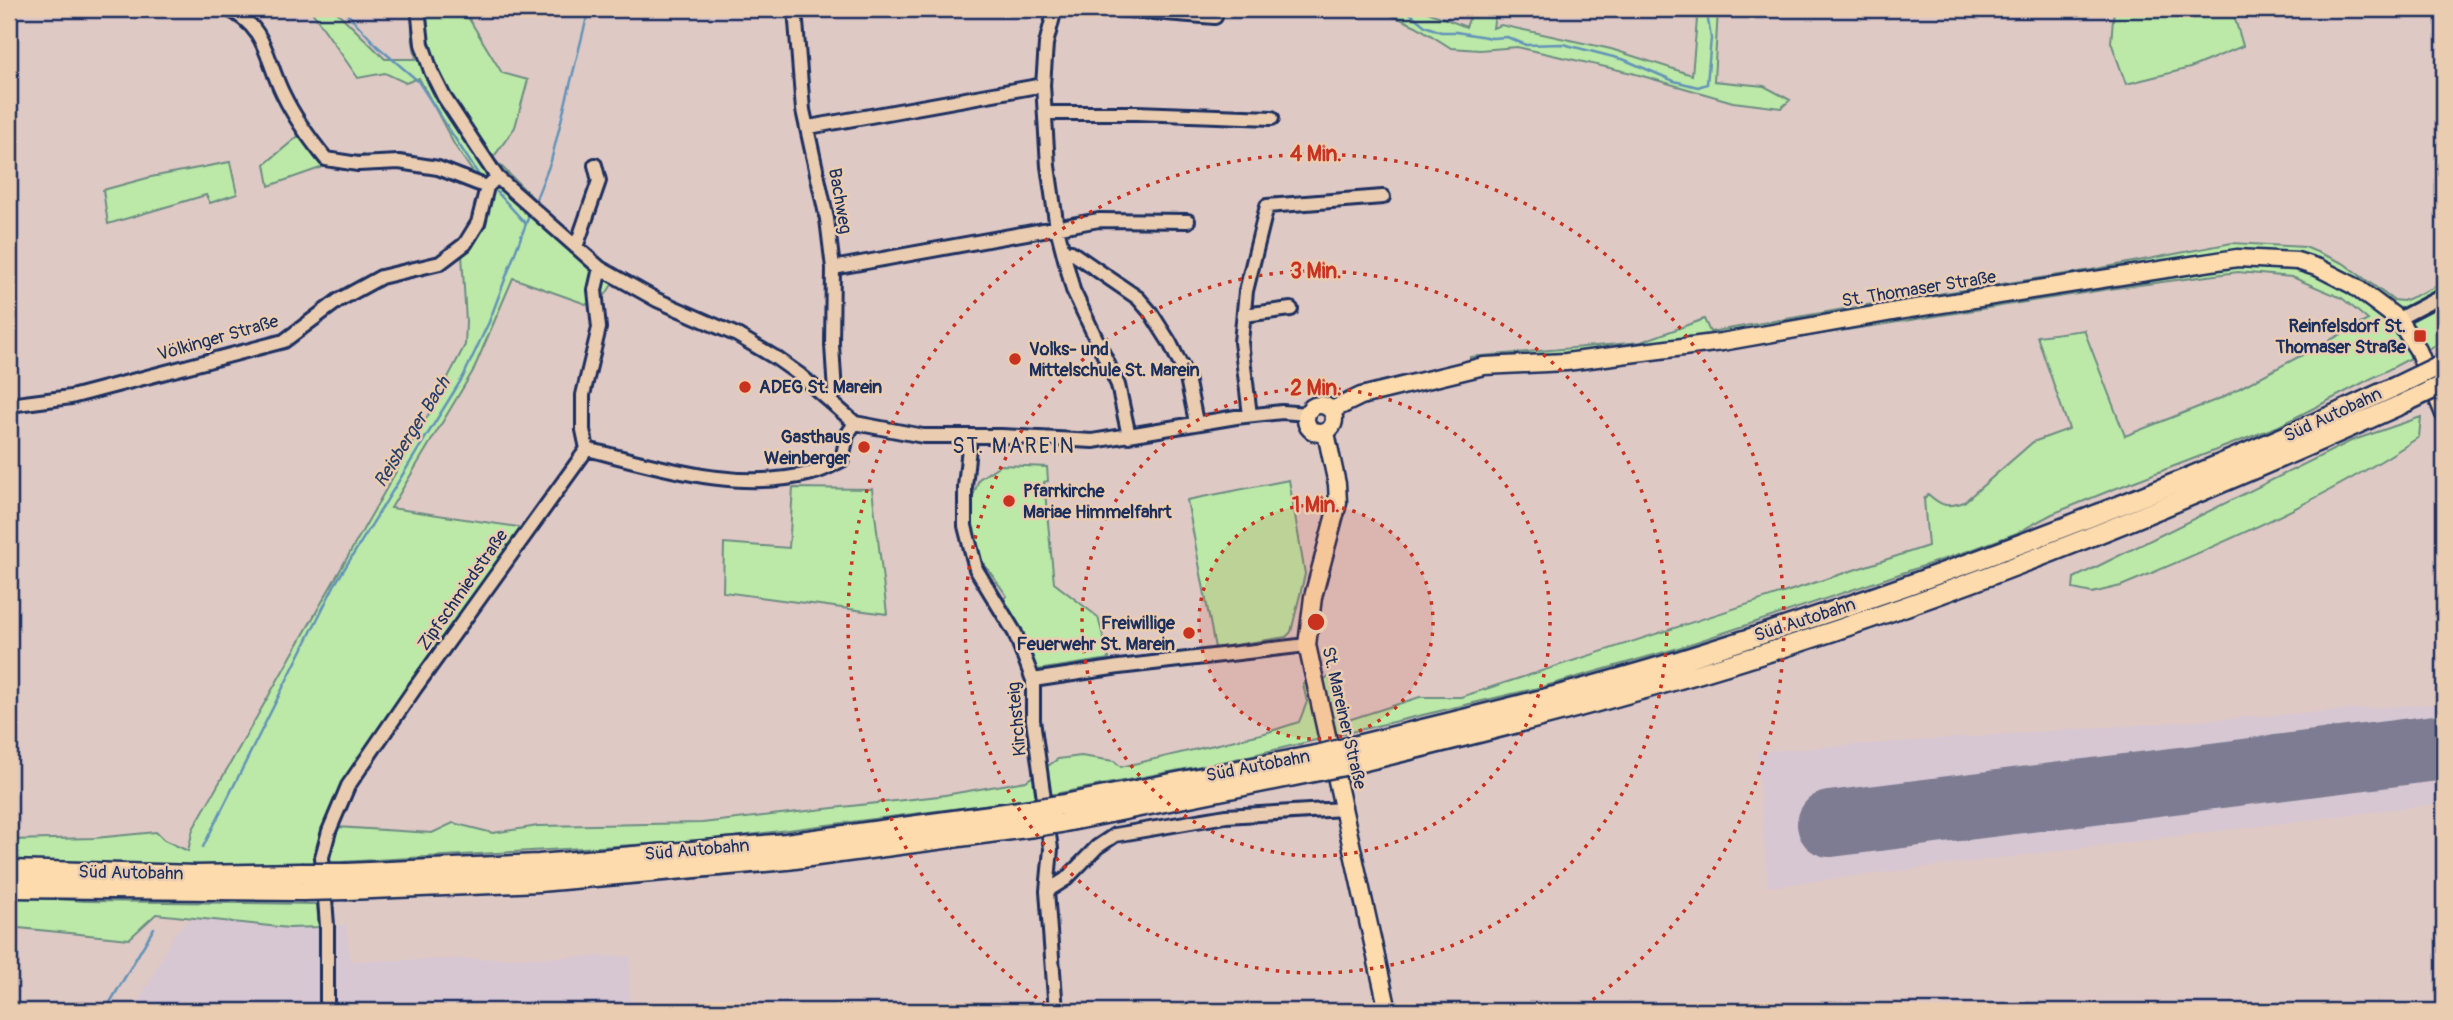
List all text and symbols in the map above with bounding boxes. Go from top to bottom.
text: 4 Min. [1290,141,1342,168]
street label: Bachweg [823,166,857,236]
text: 3 Min. [1290,258,1342,285]
street label: St. Thomaser Straße [1840,265,1998,313]
street label: Völkinger Straße [155,310,281,366]
place label: Reinfelsdorf St. Thomaser Straße [2275,315,2407,359]
marker: Reinfelsdorf St. Thomaser Straße [2412,328,2428,344]
place label: Volks- und Mittelschule St. Marein [1029,338,1200,382]
marker: Volks- und Mittelschule St. Marein [1007,351,1023,367]
water label: Reisberger Bach [369,371,456,492]
text: 2 Min. [1290,375,1342,402]
place label: ADEG St. Marein [759,376,882,399]
marker: ADEG St. Marein [737,379,753,395]
street label: Süd Autobahn [2280,382,2386,448]
place label: Gasthaus Weinberger [764,426,851,470]
district label: ST. MAREIN [952,433,1076,460]
marker: Gasthaus Weinberger [856,439,872,455]
place label: Pfarrkirche Mariae Himmelfahrt [1023,480,1172,524]
text: 1 Min. [1292,492,1340,519]
marker: Pfarrkirche Mariae Himmelfahrt [1001,493,1017,509]
street label: Zipfschmiedstraße [413,525,513,655]
street label: Süd Autobahn [1751,593,1859,647]
centre of rings [1304,610,1328,634]
place label: Freiwillige Feuerwehr St. Marein [1017,612,1176,656]
marker: Freiwillige Feuerwehr St. Marein [1181,625,1197,641]
street label: St. Mareiner Straße [1316,645,1372,792]
street label: Kirchsteig [1002,681,1032,757]
street label: Süd Autobahn [1204,745,1312,787]
street label: Süd Autobahn [644,834,750,866]
street label: Süd Autobahn [78,861,184,885]

